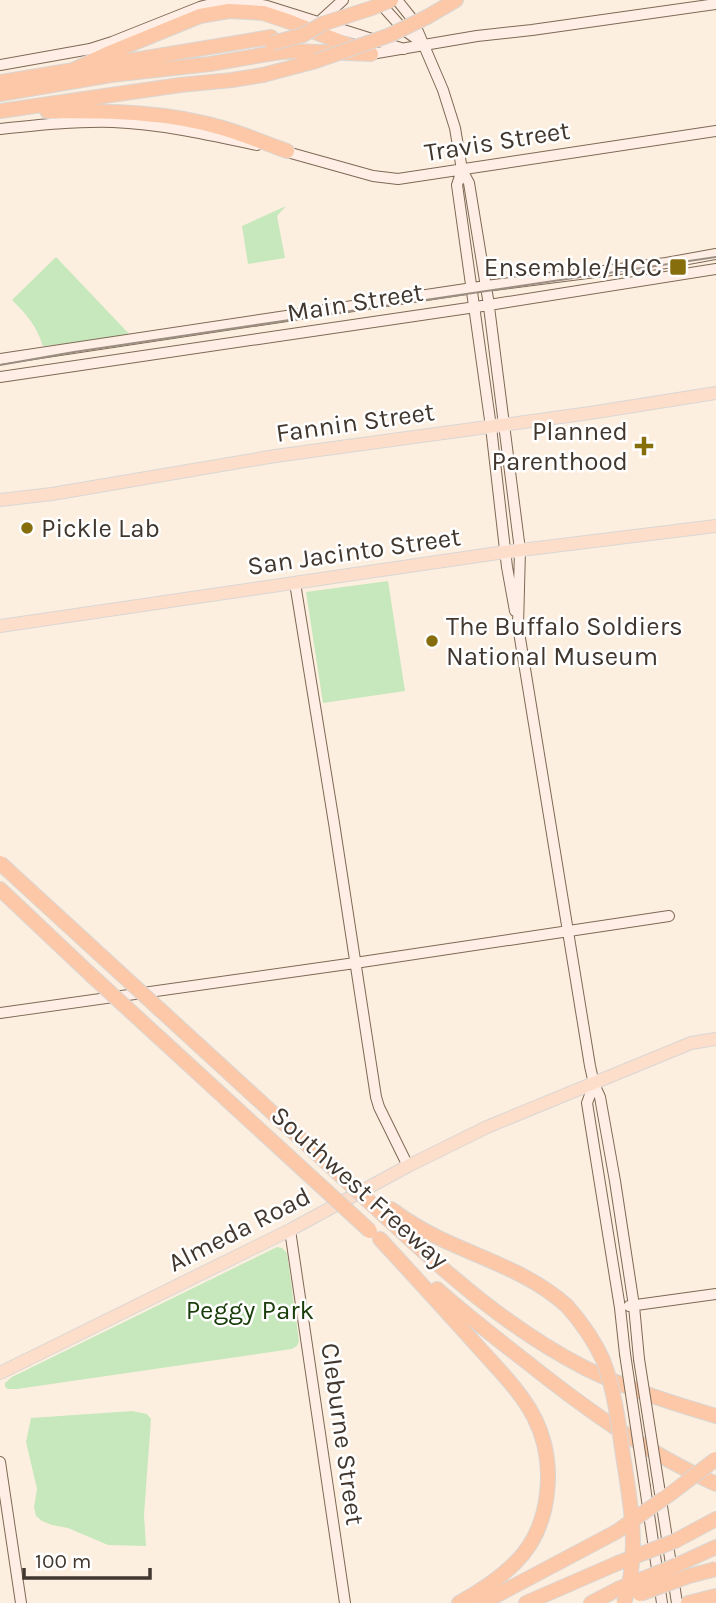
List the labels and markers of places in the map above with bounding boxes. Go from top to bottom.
place label: Ensemble/HCC [484,252,662,283]
marker: Ensemble/HCC [668,257,688,277]
place label: Planned Parenthood [492,416,628,477]
marker: Planned Parenthood [634,436,654,456]
place label: Pickle Lab [41,513,160,544]
marker: Pickle Lab [19,520,35,536]
place label: The Buffalo Soldiers National Museum [446,611,683,672]
marker: The Buffalo Soldiers National Museum [424,633,440,649]

